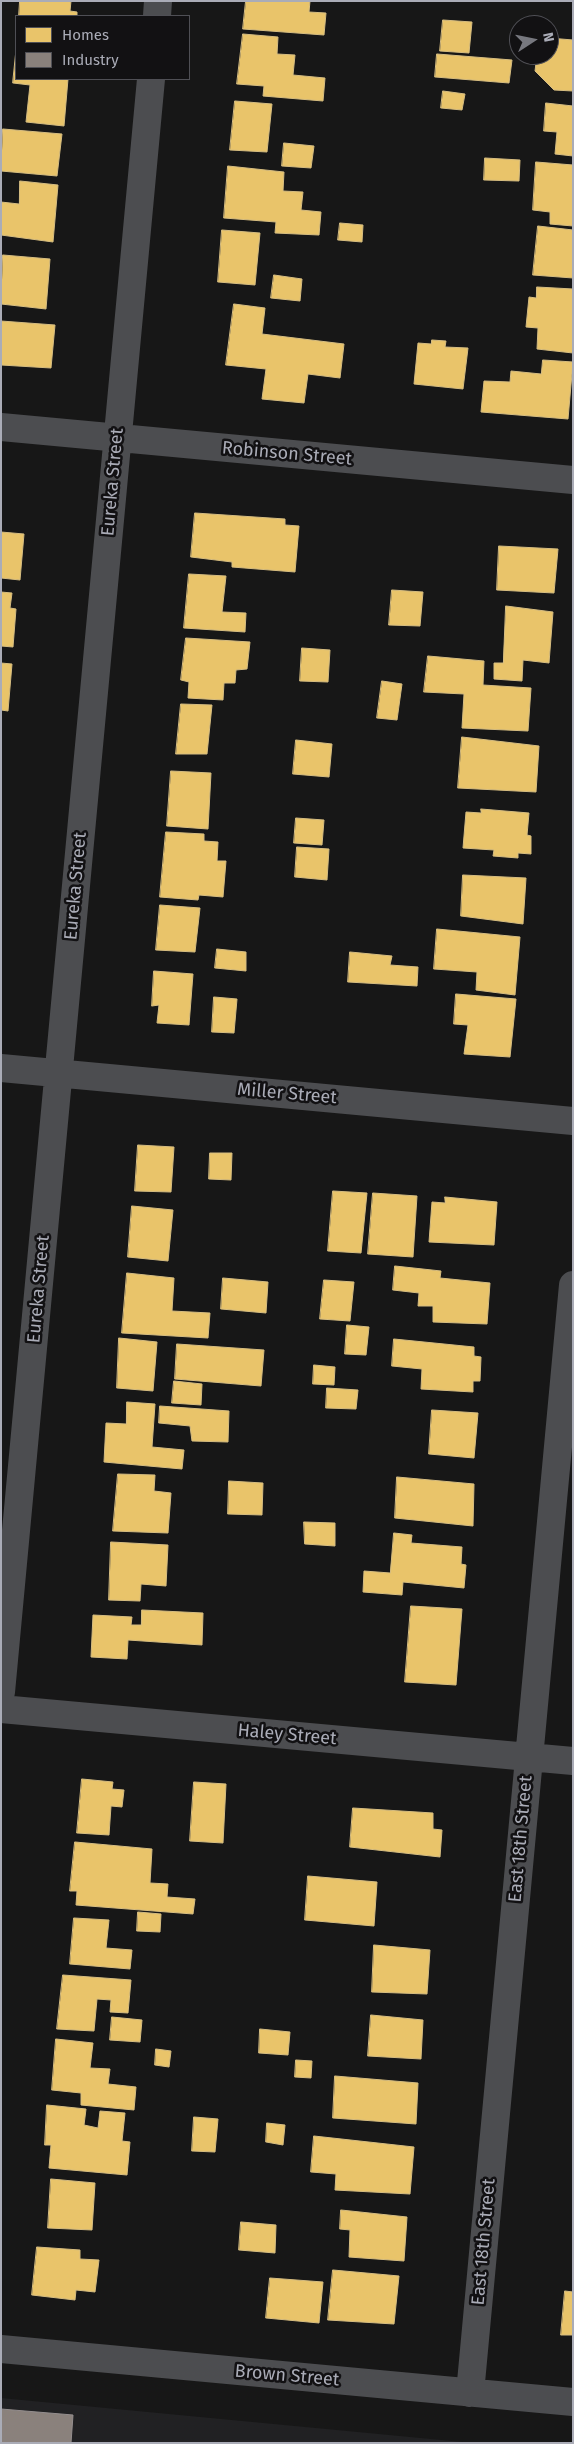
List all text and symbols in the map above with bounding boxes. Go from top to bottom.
legend [15,15,190,80]
north arrow [509,15,559,65]
text: Homes [62,26,109,44]
text: N [539,31,557,43]
text: Industry [62,51,119,69]
street label: Eureka Street [98,427,128,537]
street label: Robinson Street [221,438,353,470]
street label: Eureka Street [61,831,91,941]
street label: Miller Street [236,1079,338,1109]
street label: Eureka Street [24,1234,54,1344]
street label: Haley Street [237,1720,337,1750]
street label: East 18th Street [505,1775,537,1903]
street label: East 18th Street [468,2178,500,2306]
street label: Brown Street [234,2361,340,2391]

